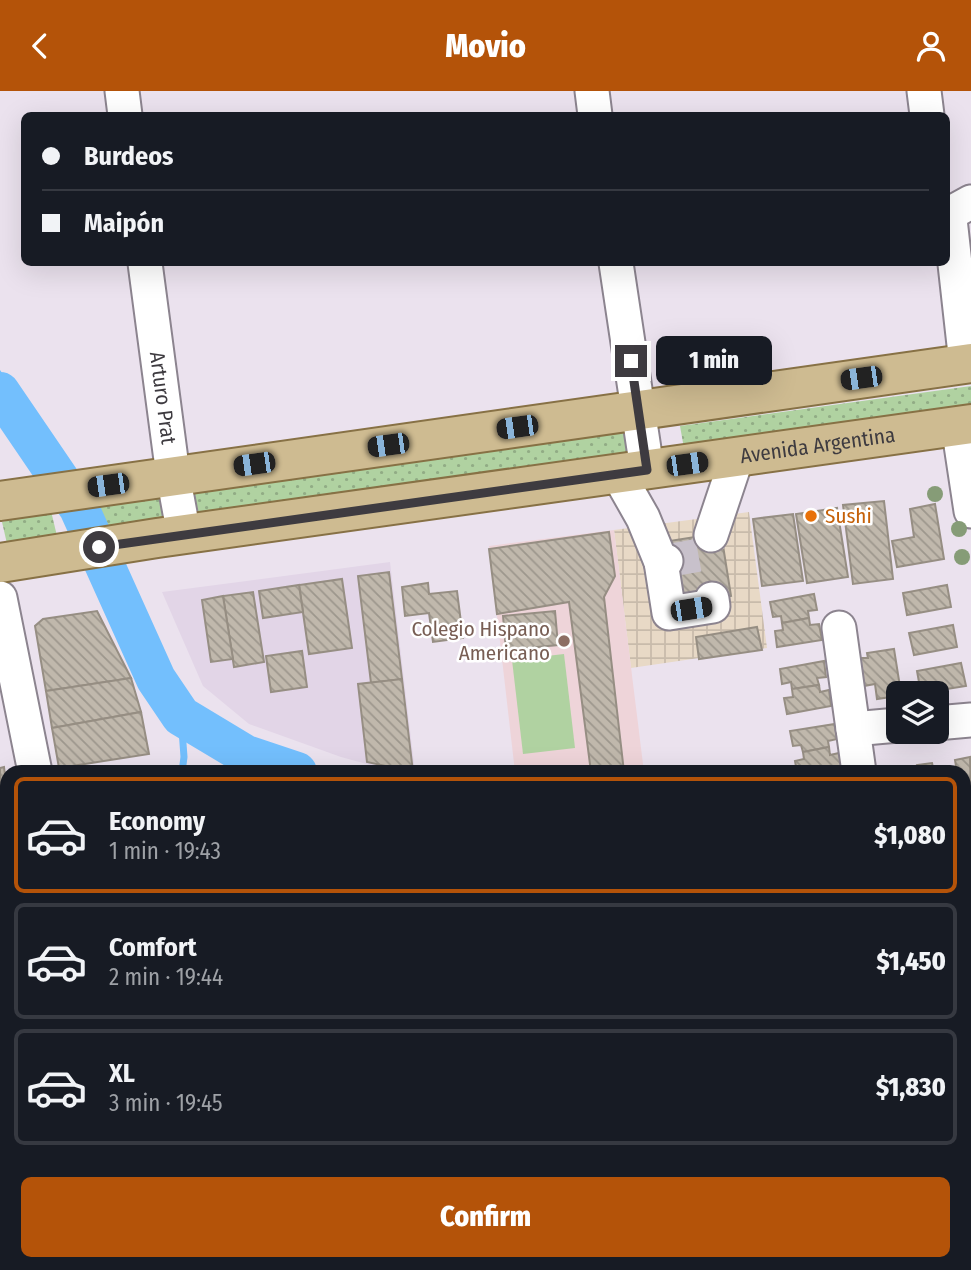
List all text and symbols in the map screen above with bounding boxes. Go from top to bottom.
icon: back [21,27,59,65]
text: Movio [445,27,526,65]
icon: person [912,27,950,65]
text: Burdeos [84,141,173,172]
text: Maipón [84,208,164,239]
callout: 1 min [656,337,771,385]
route end [615,345,647,377]
text: 1 min [689,346,739,374]
street label: Arturo Prat [144,350,182,446]
car [839,365,884,391]
car [495,414,540,440]
street label: Avenida Argentina [738,422,897,469]
car [366,432,411,458]
car [232,451,277,477]
car [665,451,710,477]
car [86,472,131,498]
place label: Sushi [825,503,872,529]
marker: Sushi [803,508,819,524]
route start [83,531,115,563]
car [669,595,714,623]
place label: Colegio Hispano Americano [411,616,550,666]
marker: Colegio Hispano Americano [556,633,572,649]
map controls [886,681,949,744]
button: layers [886,681,949,744]
icon: car [25,804,88,867]
text: Economy [109,806,205,837]
text: $1,080 [874,820,946,851]
text: 1 min · 19:43 [109,837,221,865]
icon: car [25,930,88,993]
text: Comfort [109,932,197,963]
text: $1,450 [876,946,946,977]
text: 2 min · 19:44 [109,963,223,991]
icon: car [25,1056,88,1119]
text: XL [109,1058,135,1089]
text: $1,830 [876,1072,946,1103]
text: 3 min · 19:45 [109,1089,222,1117]
button: Confirm [21,1177,950,1257]

